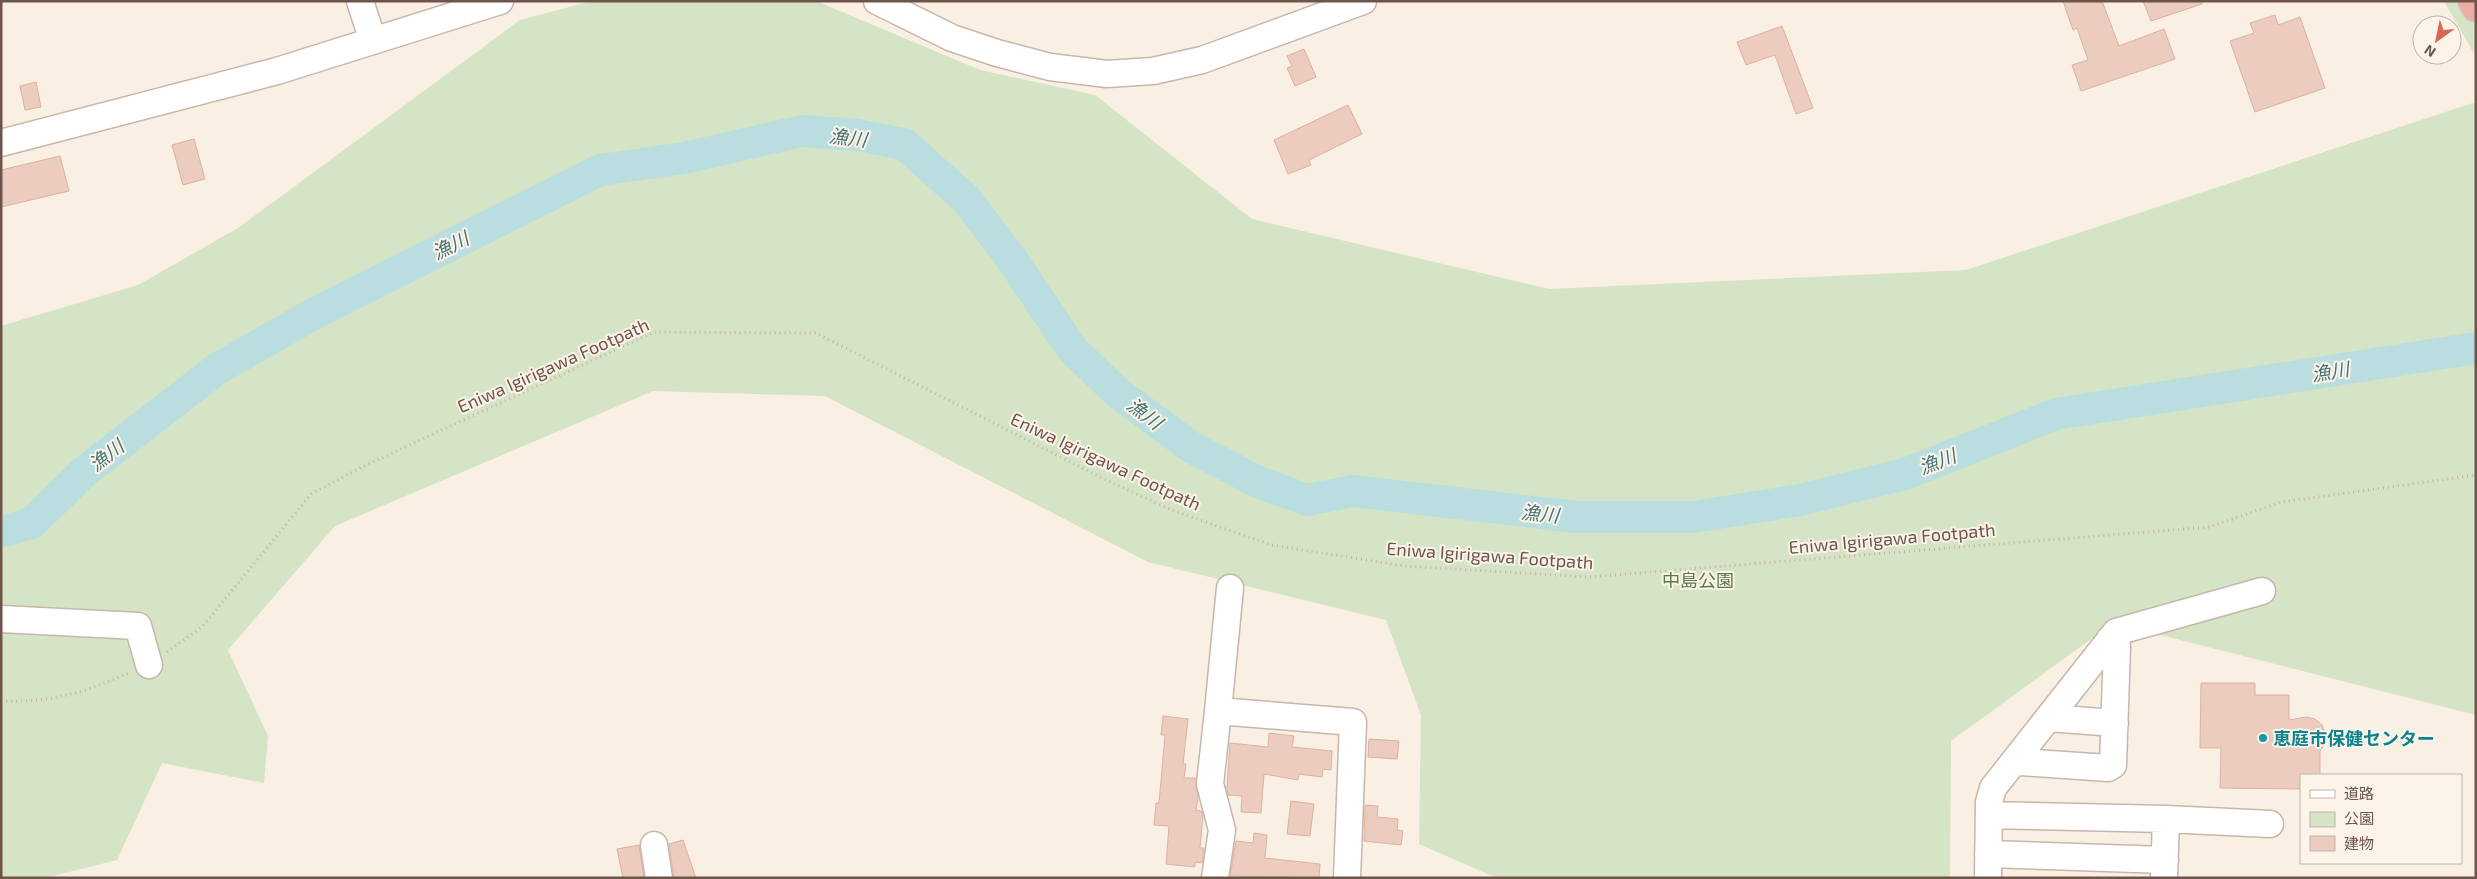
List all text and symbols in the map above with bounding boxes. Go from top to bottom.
north arrow [2412,15,2462,65]
text: N [2421,41,2439,61]
water label: 漁川 [828,123,870,151]
water label: 漁川 [428,225,474,264]
street label: Eniwa Igirigawa Footpath [454,313,652,417]
water label: 漁川 [2309,356,2353,385]
water label: 漁川 [1123,392,1169,435]
street label: Eniwa Igirigawa Footpath [1007,407,1205,515]
water label: 漁川 [84,433,130,476]
water label: 漁川 [1915,443,1961,479]
water label: 漁川 [1520,500,1562,527]
street label: Eniwa Igirigawa Footpath [1788,518,1996,558]
street label: Eniwa Igirigawa Footpath [1386,537,1594,573]
park label: 中島公園 [1662,569,1734,591]
place label: 恵庭市保健センター [2273,727,2435,749]
marker: 恵庭市保健センター [2257,732,2269,744]
legend [2300,774,2462,864]
text: 道路 [2344,784,2374,802]
text: 公園 [2344,809,2374,827]
text: 建物 [2344,834,2374,852]

